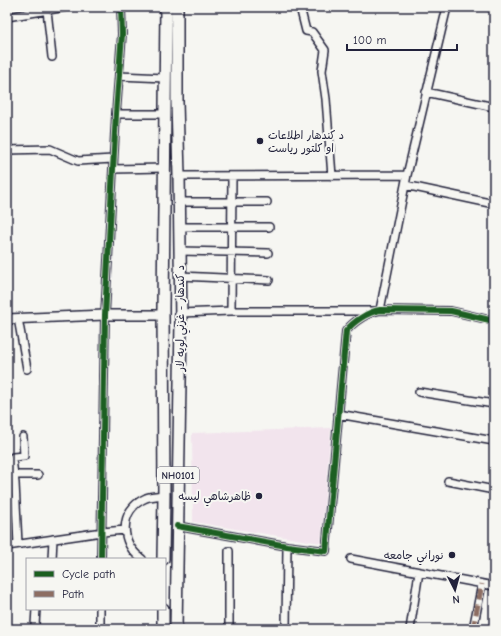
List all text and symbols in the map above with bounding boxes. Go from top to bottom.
scale bar [347,26,457,52]
text: 100 m [353,33,386,47]
place label: د کندهار اطلاعات او کلتور رياست [268,129,344,155]
marker: د کندهار اطلاعات او کلتور رياست [255,136,265,146]
street label: د کندهار - غزني لويه لار [174,265,191,372]
road number: NH0101 [157,467,199,483]
place label: ظاهرشاهي لیسه [179,490,251,507]
marker: ظاهرشاهي لیسه [254,491,264,501]
place label: نوراني جامعه [384,549,444,566]
marker: نوراني جامعه [447,550,457,560]
legend [26,558,166,610]
text: Cycle path [62,567,115,581]
north arrow [435,570,475,610]
text: Path [62,587,84,601]
text: N [452,593,460,606]

